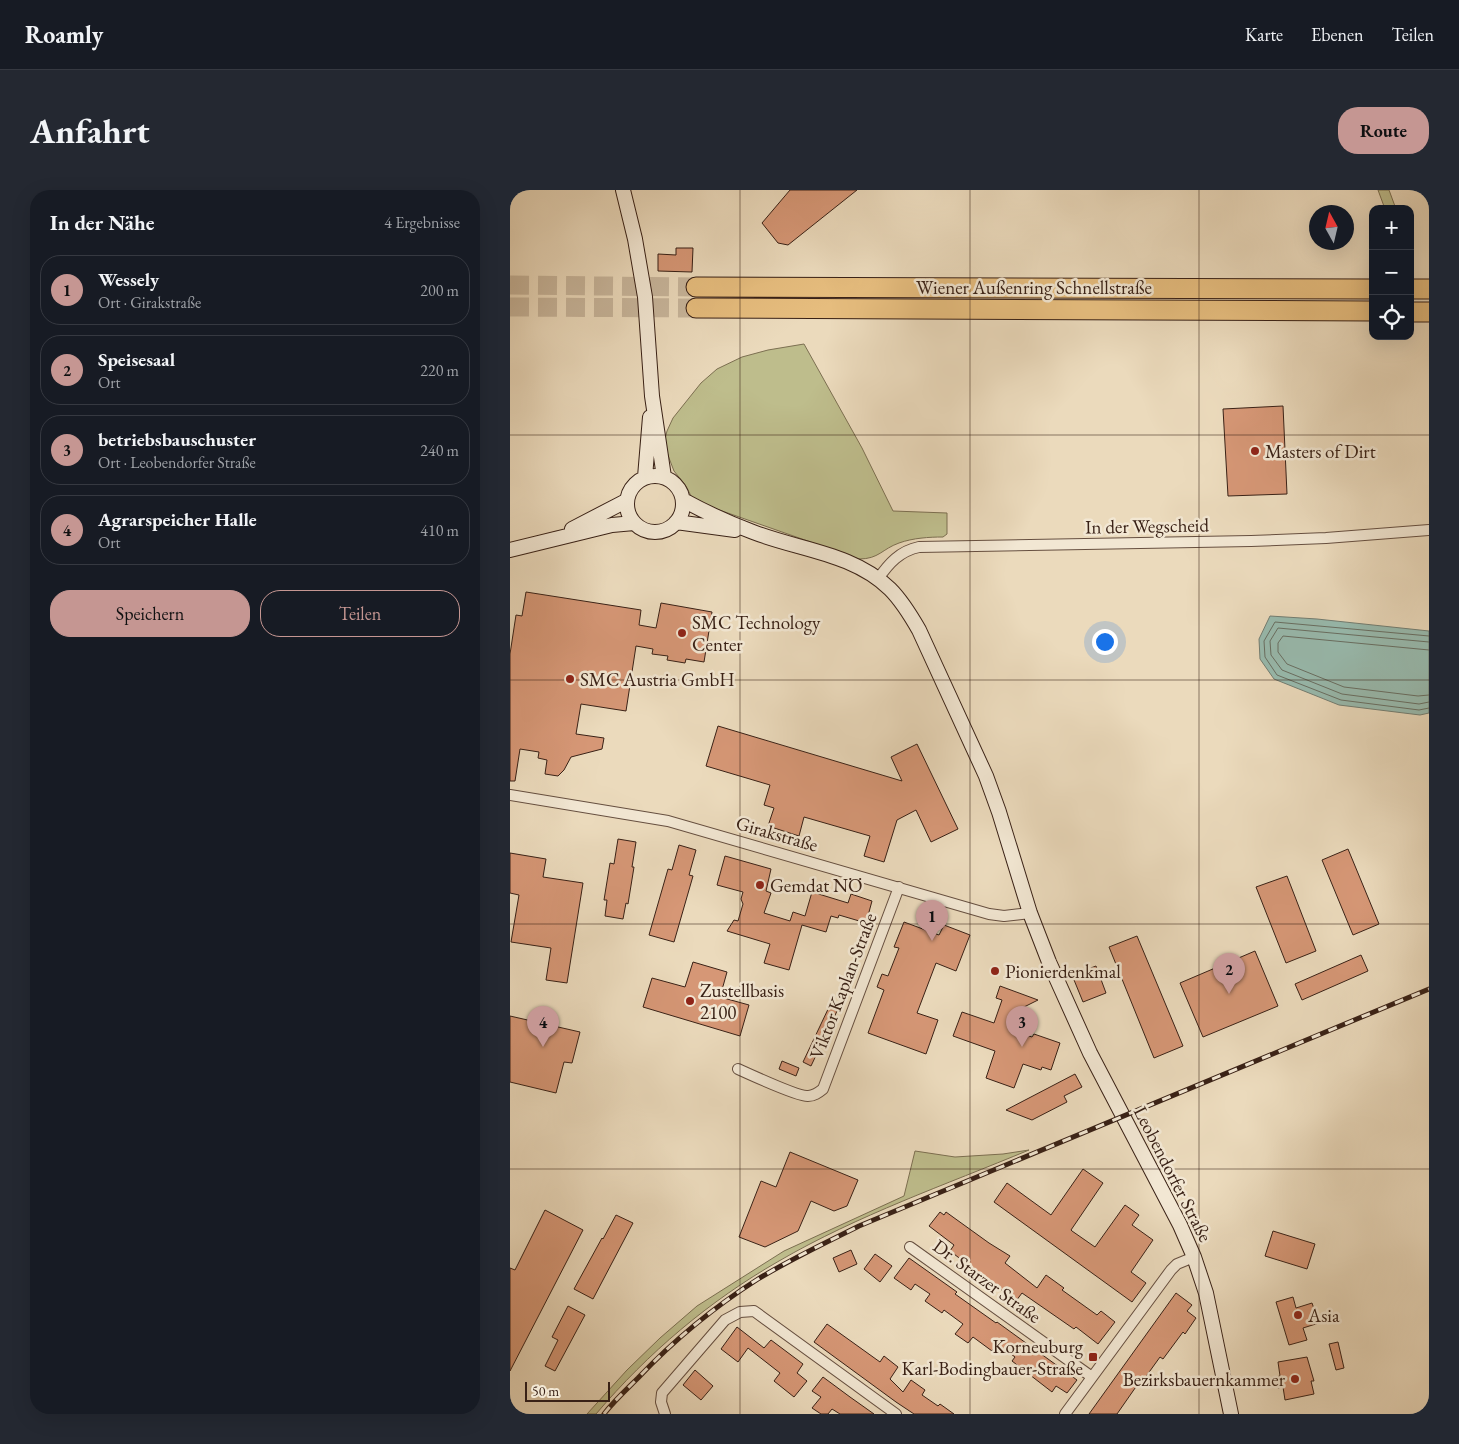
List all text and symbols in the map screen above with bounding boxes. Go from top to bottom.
text: Roamly [25,19,103,50]
text: Karte [1245,23,1283,46]
text: Ebenen [1311,23,1364,46]
text: Teilen [1392,23,1434,46]
button: Route [1338,107,1429,154]
text: Anfahrt [30,108,150,153]
north arrow [1309,205,1354,250]
map controls [1369,205,1414,340]
button: + [1369,205,1414,250]
text: In der Nähe [50,209,155,236]
text: 4 Ergebnisse [384,212,460,233]
button: − [1369,250,1414,295]
text: Wessely [98,267,159,292]
street label: Wiener Außenring Schnellstraße [916,275,1152,300]
text: 1 [63,280,71,301]
text: 200 m [420,280,459,301]
text: Ort · Girakstraße [98,292,201,313]
button: locate [1369,295,1414,340]
text: Speisesaal [98,347,175,372]
text: 2 [63,360,71,381]
text: 220 m [420,360,459,381]
text: Ort [98,372,121,393]
text: betriebsbauschuster [98,427,256,452]
place label: Masters of Dirt [1265,439,1376,464]
text: 3 [63,440,71,461]
text: 240 m [420,440,459,461]
marker: Masters of Dirt [1249,445,1261,457]
text: Ort · Leobendorfer Straße [98,452,256,473]
text: Agrarspeicher Halle [98,507,257,532]
street label: In der Wegscheid [1085,512,1210,540]
text: 4 [63,520,71,541]
text: 410 m [420,520,459,541]
text: Ort [98,532,121,553]
button: Speichern [50,590,250,637]
button: Teilen [260,590,460,637]
place label: SMC Technology Center [692,610,821,657]
marker: SMC Technology Center [676,627,688,639]
your location [1092,629,1118,655]
place label: SMC Austria GmbH [580,667,735,692]
marker: SMC Austria GmbH [564,673,576,685]
street label: Girakstraße [733,810,821,858]
place label: Gemdat NÖ [770,873,863,898]
marker: Gemdat NÖ [754,879,766,891]
pin: 1 [916,900,948,941]
street label: Viktor Kaplan-Straße [804,909,882,1063]
pin: 2 [1213,953,1245,994]
place label: Pionierdenkmal [1005,959,1121,984]
marker: Pionierdenkmal [989,965,1001,977]
place label: Zustellbasis 2100 [700,978,784,1025]
marker: Zustellbasis 2100 [684,995,696,1007]
pin: 4 [527,1006,559,1047]
pin: 3 [1006,1006,1038,1047]
street label: Leobendorfer Straße [1128,1102,1218,1246]
street label: Dr. Starzer Straße [928,1233,1046,1329]
place label: Asia [1307,1303,1340,1328]
marker: Asia [1292,1309,1304,1321]
place label: Korneuburg Karl-Bodingbauer-Straße [902,1334,1084,1381]
marker: Korneuburg Karl-Bodingbauer-Straße [1087,1351,1099,1363]
place label: Bezirksbauernkammer [1123,1367,1286,1392]
marker: Bezirksbauernkammer [1289,1373,1301,1385]
scale bar [525,1379,610,1402]
text: 50 m [532,1382,559,1400]

